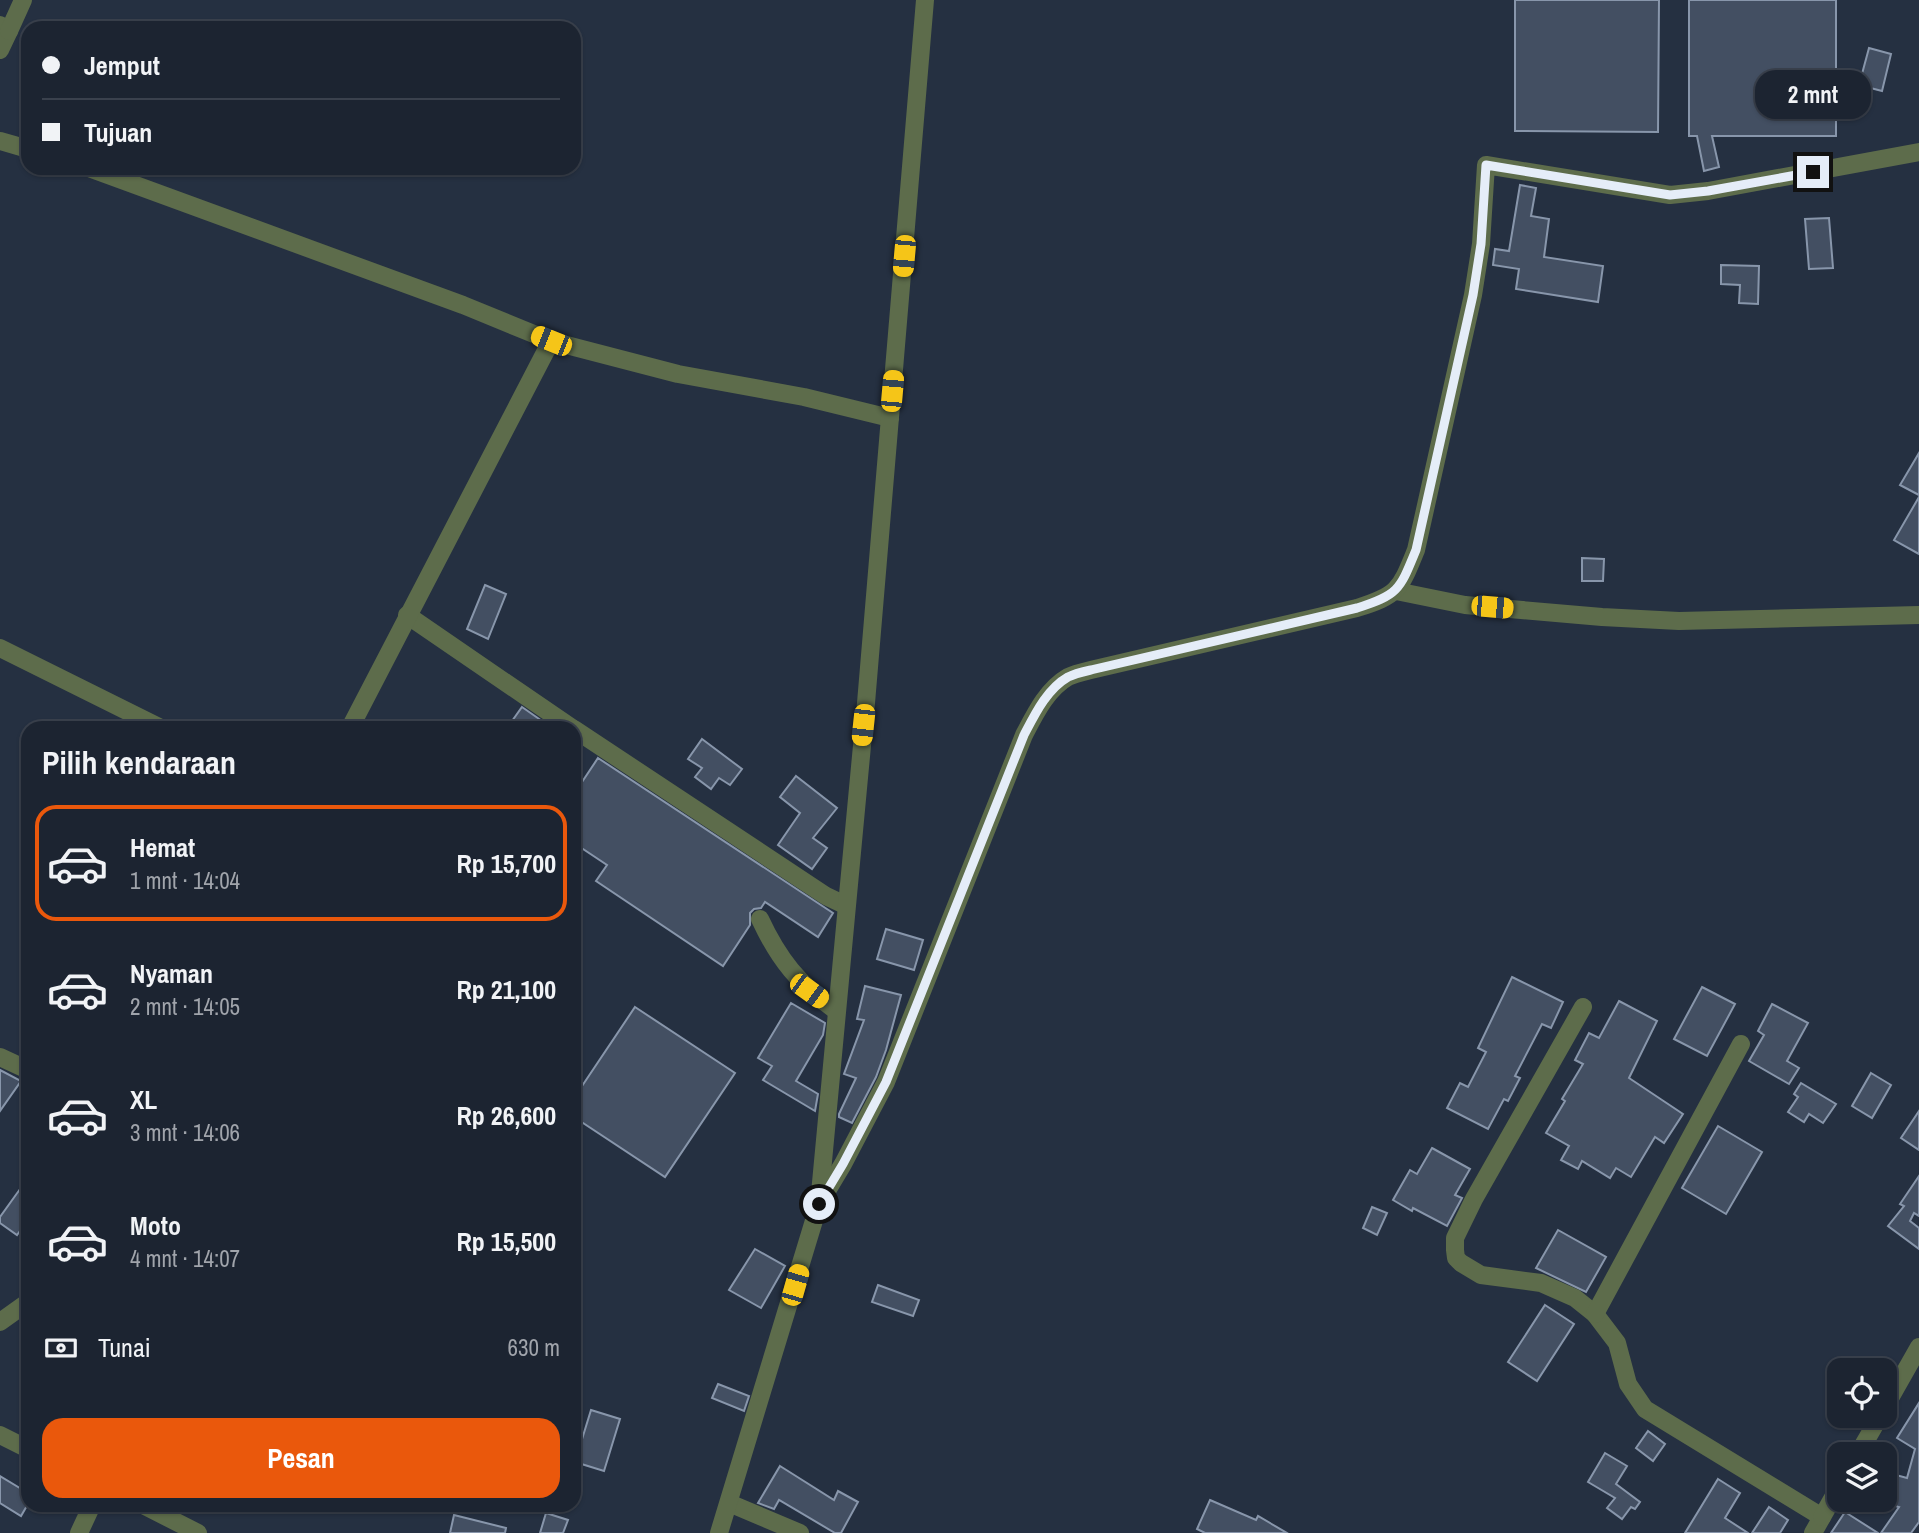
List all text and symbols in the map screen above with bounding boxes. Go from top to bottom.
text: Jemput [84,48,160,83]
callout: 2 mnt [1755,71,1871,120]
text: 2 mnt [1788,79,1838,110]
text: Tujuan [84,115,152,150]
route end [1797,156,1829,188]
car [892,234,917,278]
car [528,323,575,359]
car [880,369,905,413]
car [1471,595,1514,619]
car [851,703,876,747]
text: Pilih kendaraan [42,741,236,784]
text: Hemat [130,830,195,865]
icon: car [46,832,109,895]
text: Rp 15,700 [456,846,556,881]
text: 1 mnt · 14:04 [130,865,240,896]
text: Nyaman [130,956,213,991]
icon: car [46,958,109,1021]
car [786,970,833,1012]
text: Rp 21,100 [456,972,556,1007]
text: 2 mnt · 14:05 [130,991,240,1022]
text: XL [130,1082,157,1117]
icon: car [46,1084,109,1147]
text: Rp 26,600 [456,1098,556,1133]
text: 3 mnt · 14:06 [130,1117,240,1148]
route start [803,1188,835,1220]
text: Moto [130,1208,181,1243]
icon: car [46,1210,109,1273]
text: Rp 15,500 [456,1224,556,1259]
text: 4 mnt · 14:07 [130,1243,240,1274]
car [780,1262,811,1308]
icon: cash [42,1329,80,1367]
text: Tunai [98,1330,151,1365]
text: 630 m [508,1332,560,1363]
map controls [1827,1358,1897,1512]
button: locate [1827,1358,1897,1428]
button: Pesan [42,1418,560,1498]
button: layers [1827,1442,1897,1512]

